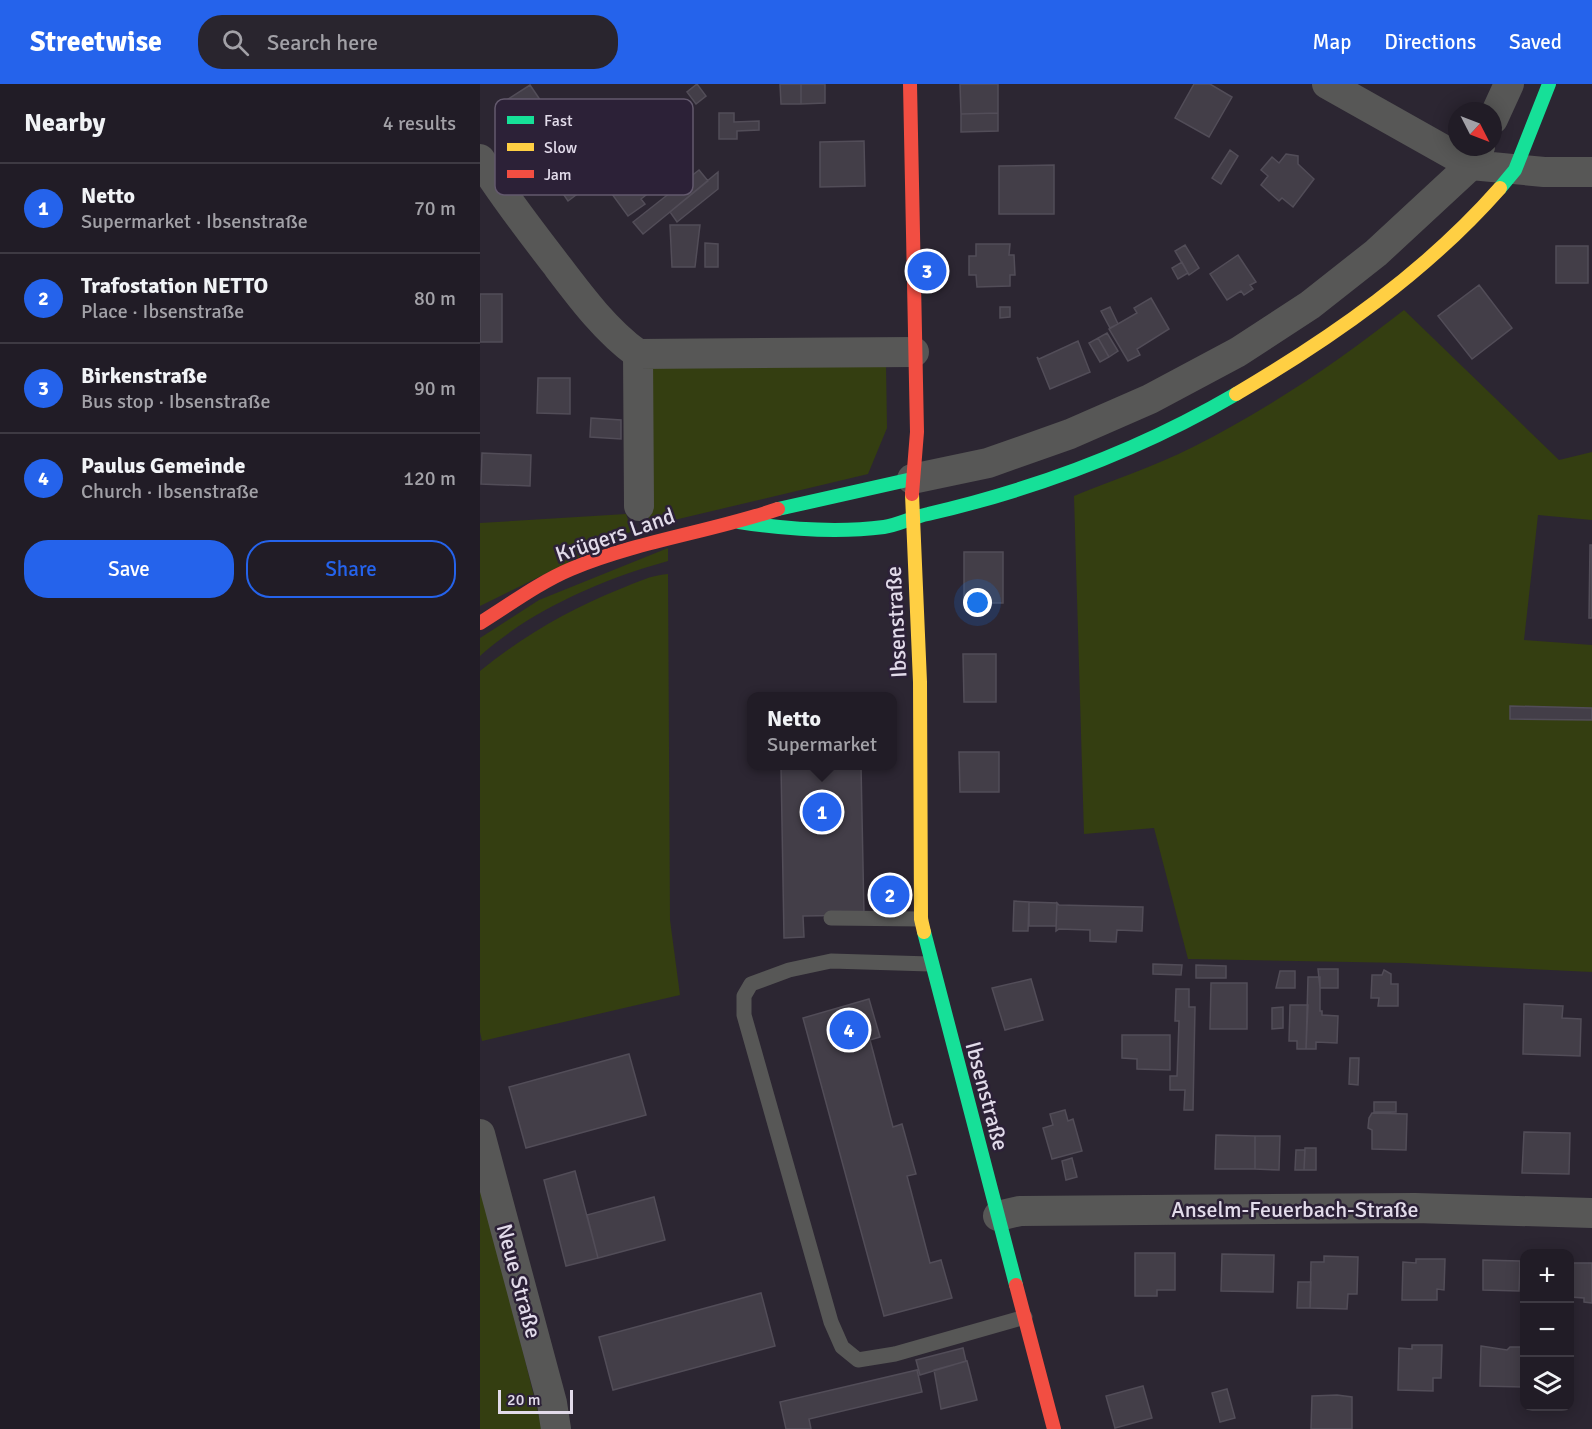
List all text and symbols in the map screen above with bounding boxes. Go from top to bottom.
search box [198,15,618,69]
text: Streetwise [30,25,162,59]
icon: search [219,26,252,59]
text: Search here [267,29,378,56]
text: Map [1313,29,1351,55]
text: Directions [1384,29,1476,55]
text: Saved [1509,29,1562,55]
legend [495,99,693,195]
north arrow [1448,102,1502,156]
text: Nearby [24,107,105,139]
text: 4 results [383,111,456,136]
text: Fast [544,111,573,131]
text: Slow [544,138,578,158]
text: Jam [544,165,572,185]
text: Netto [81,182,135,209]
text: 1 [38,196,49,221]
text: 70 m [414,196,456,221]
text: Supermarket · Ibsenstraße [81,209,308,234]
pin: 3 [908,248,946,294]
text: Trafostation NETTO [81,272,268,299]
text: 2 [38,286,49,311]
text: 80 m [414,286,456,311]
text: Place · Ibsenstraße [81,299,244,324]
text: Birkenstraße [81,362,207,389]
text: 3 [38,376,49,401]
text: 90 m [414,376,456,401]
text: Bus stop · Ibsenstraße [81,389,270,414]
text: Paulus Gemeinde [81,452,246,479]
text: 4 [38,466,49,491]
text: 120 m [403,466,456,491]
text: Church · Ibsenstraße [81,479,259,504]
street label: Krügers Land [552,502,678,568]
button: Save [24,540,234,598]
button: Share [246,540,456,598]
street label: Ibsenstraße [880,565,912,679]
your location [963,588,992,617]
popup [747,692,897,770]
text: Netto [767,705,821,732]
text: Supermarket [767,732,877,757]
pin: 1 [802,790,842,834]
pin: 2 [870,872,910,918]
pin: 4 [830,1008,868,1052]
street label: Ibsenstraße [959,1038,1015,1154]
street label: Anselm-Feuerbach-Straße [1171,1196,1419,1223]
street label: Neue Straße [491,1221,547,1341]
map controls [1520,1249,1574,1411]
button: + [1520,1249,1574,1303]
button: − [1520,1303,1574,1357]
button: layers [1520,1357,1574,1411]
scale bar [498,1387,573,1414]
text: 20 m [507,1390,541,1410]

